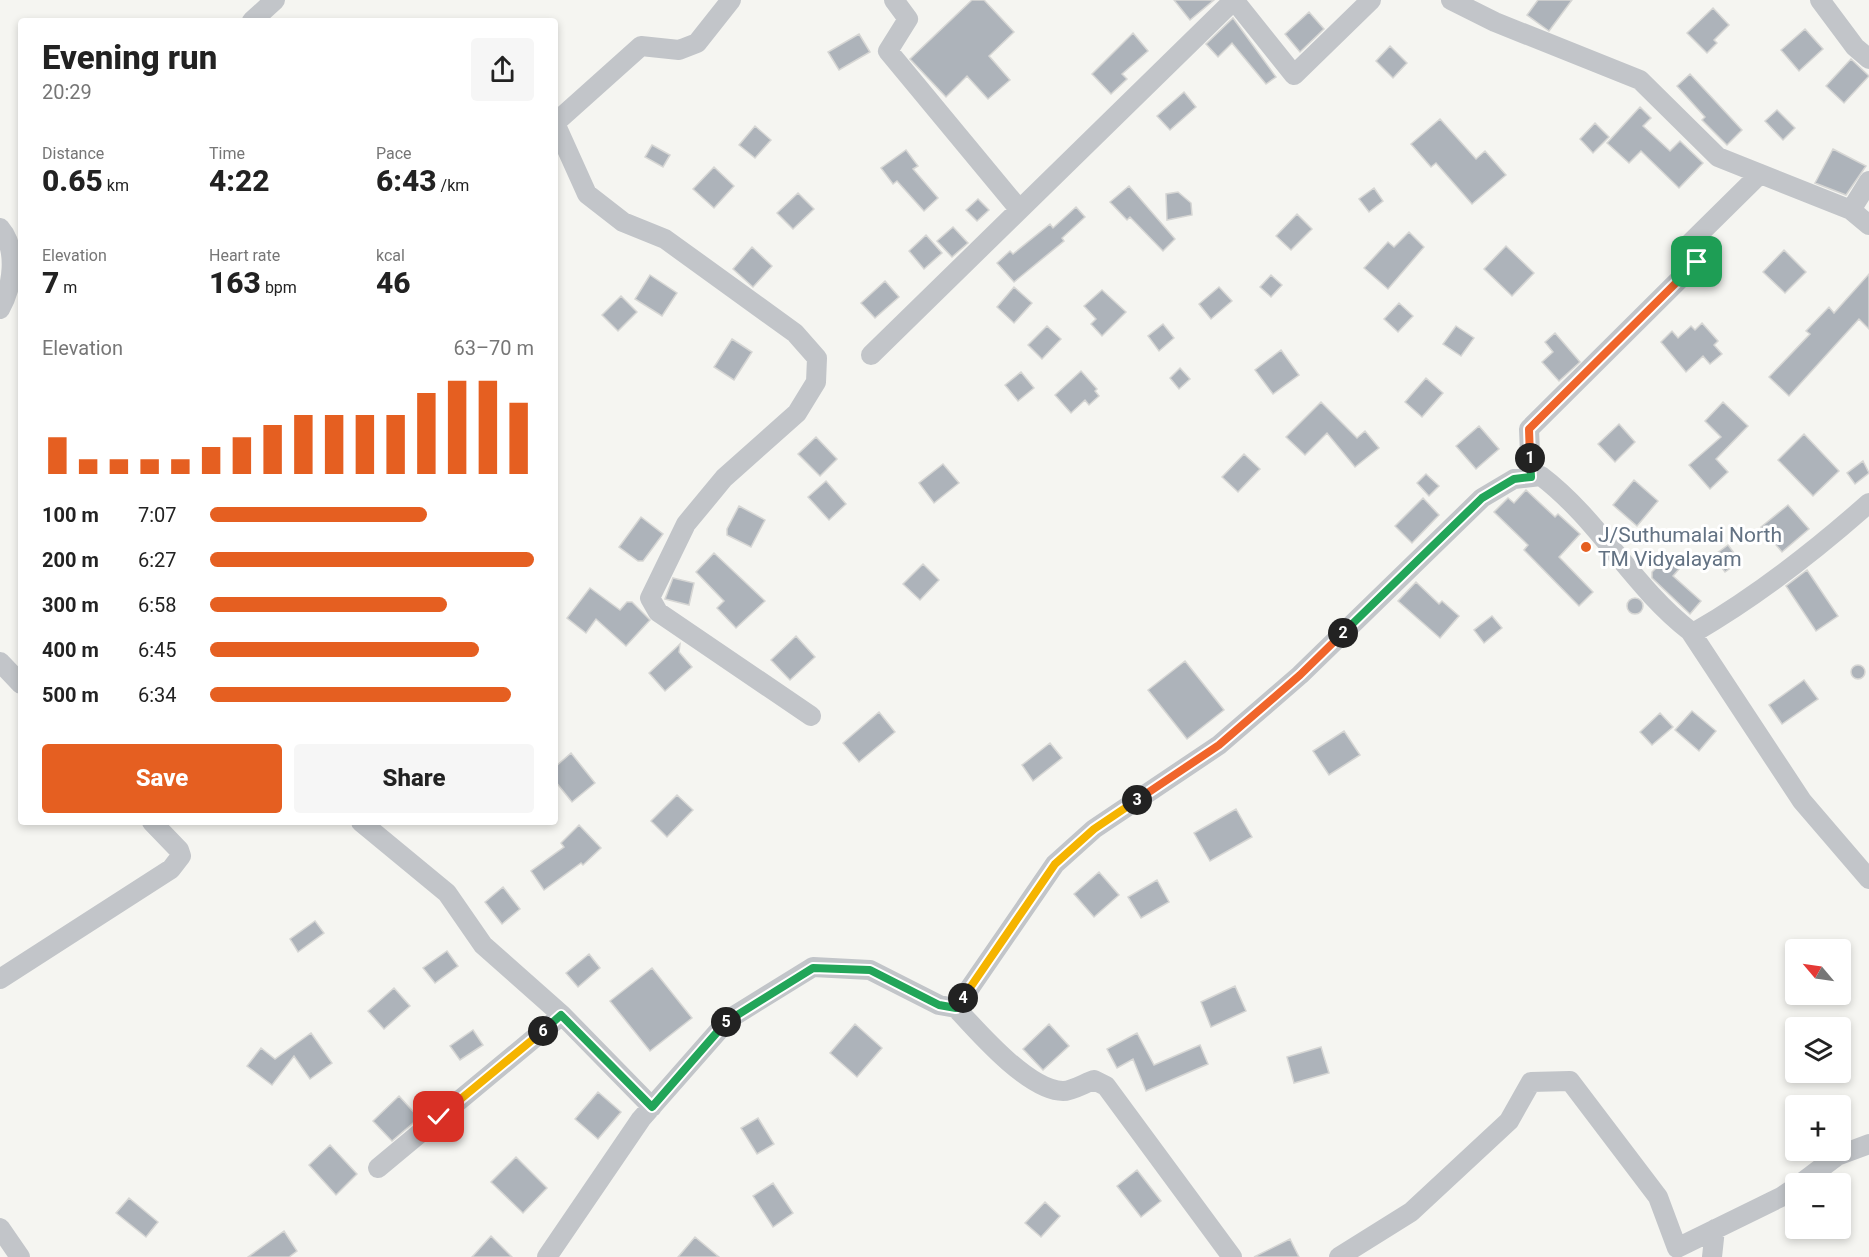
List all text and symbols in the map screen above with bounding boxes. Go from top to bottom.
text: Evening run [42,38,217,77]
button: share [471,38,534,101]
text: 20:29 [42,80,92,104]
text: Distance [42,144,104,163]
text: Time [209,144,245,163]
text: Pace [376,144,412,163]
text: 0.65 [42,163,103,198]
text: 4:22 [209,163,270,198]
text: 6:43 [376,163,437,198]
text: km [103,176,129,195]
text: /km [437,176,469,195]
pin [1671,236,1722,287]
icon: arrive [1680,245,1713,278]
text: Elevation [42,246,107,265]
text: Heart rate [209,246,280,265]
text: kcal [376,246,405,265]
text: 7 [42,265,59,300]
text: 163 [209,265,261,300]
text: 46 [376,265,411,300]
text: m [59,278,77,297]
text: bpm [261,278,297,297]
text: Elevation [42,336,123,360]
text: 63–70 m [453,336,534,360]
pin: 1 [1515,443,1545,473]
text: 1 [1525,448,1535,467]
text: 100 m [42,503,99,527]
text: 7:07 [138,503,177,527]
place label: J/Suthumalai North TM Vidyalayam [1598,523,1782,571]
marker: J/Suthumalai North TM Vidyalayam [1579,540,1593,554]
text: 200 m [42,548,99,572]
text: 6:27 [138,548,177,572]
text: 300 m [42,593,99,617]
text: 6:58 [138,593,177,617]
pin: 2 [1328,618,1358,648]
text: 2 [1338,623,1348,642]
text: 400 m [42,638,99,662]
text: 6:45 [138,638,177,662]
text: 500 m [42,683,99,707]
text: 6:34 [138,683,177,707]
button: Save [42,744,282,813]
button: Share [294,744,534,813]
pin: 3 [1122,785,1152,815]
text: 3 [1132,790,1142,809]
north arrow [1785,939,1851,1005]
map controls [1785,939,1851,1239]
pin: 4 [948,983,978,1013]
text: 4 [958,988,968,1007]
pin: 5 [711,1007,741,1037]
text: 5 [721,1012,731,1031]
pin: 6 [528,1016,558,1046]
button: layers [1785,1017,1851,1083]
text: 6 [538,1021,548,1040]
pin [413,1091,464,1142]
button: + [1785,1095,1851,1161]
icon: check [422,1100,455,1133]
button: − [1785,1173,1851,1239]

